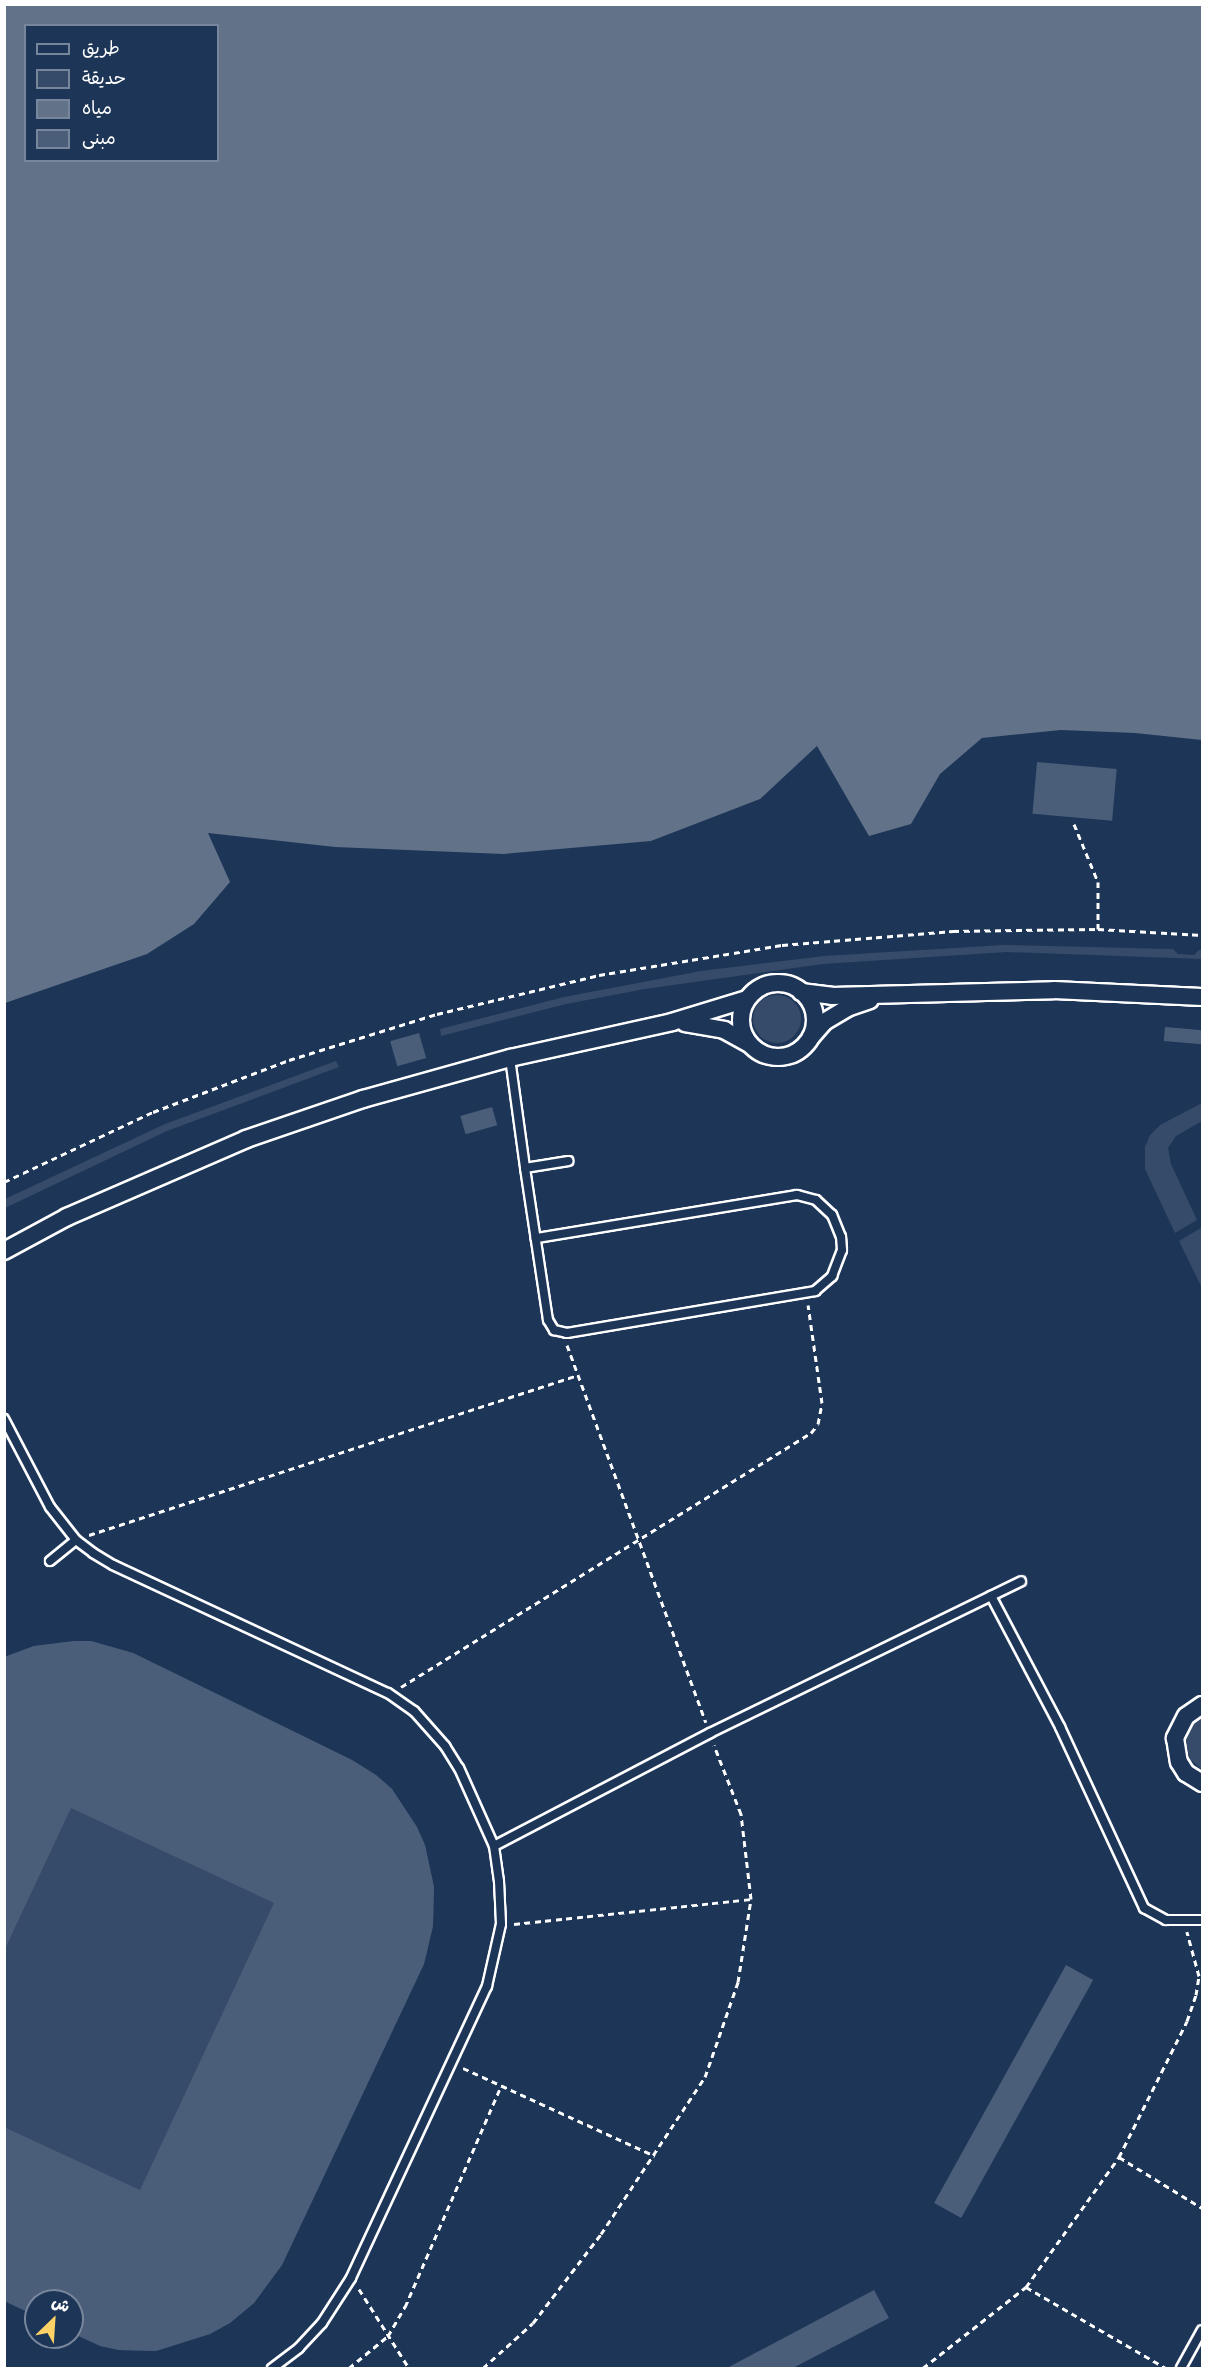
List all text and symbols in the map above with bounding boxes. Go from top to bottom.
legend [24,24,219,162]
text: طريق [82,36,120,60]
text: حديقة [82,66,126,90]
text: مياه [82,96,112,120]
text: مبنى [82,126,116,150]
north arrow [24,2289,84,2349]
text: ش [49,2291,73,2317]

